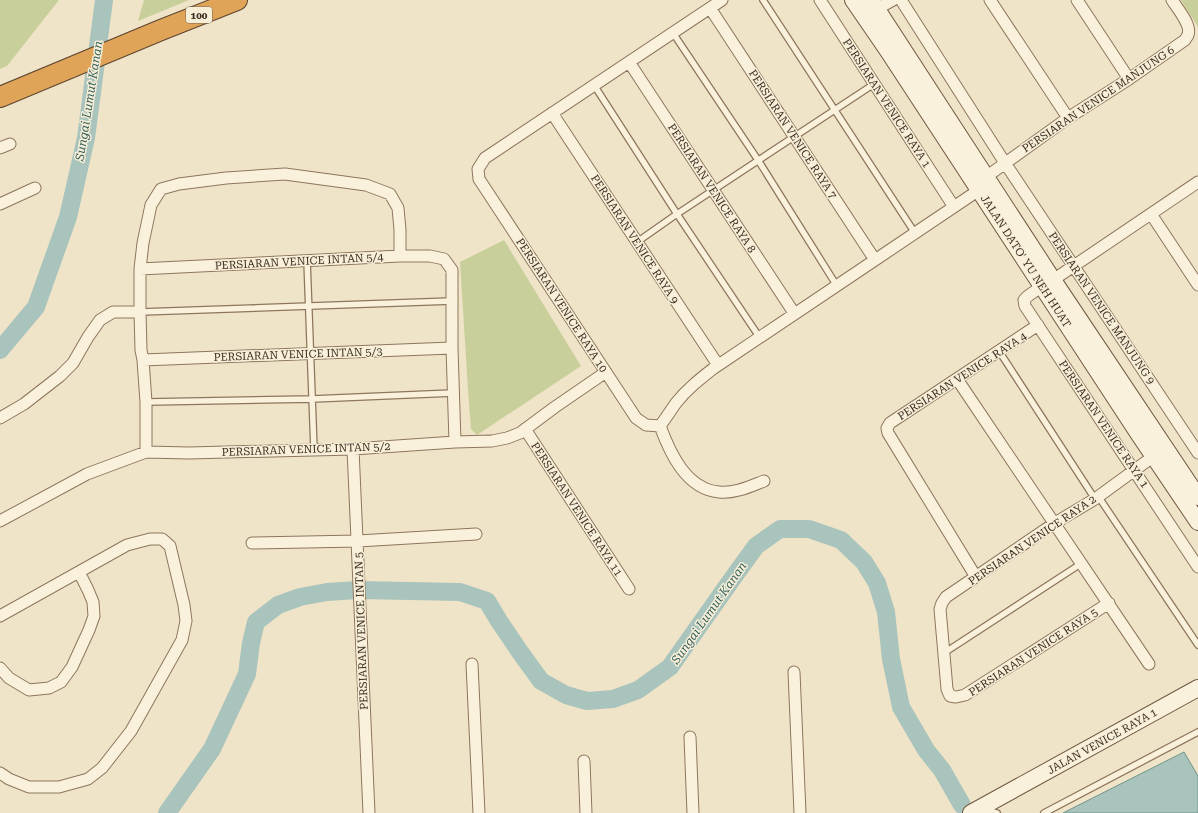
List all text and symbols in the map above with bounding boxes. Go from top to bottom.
road number: 100 [186,7,212,23]
street label: PERSIARAN VENICE RAYA 1 [840,36,933,170]
water label: Sungai Lumut Kanan [72,40,105,163]
street label: PERSIARAN VENICE MANJUNG 6 [1020,43,1177,155]
street label: PERSIARAN VENICE RAYA 7 [746,67,839,201]
street label: PERSIARAN VENICE RAYA 8 [665,121,758,255]
street label: PERSIARAN VENICE RAYA 9 [588,172,681,306]
street label: JALAN DATO' YU NEH HUAT [978,193,1073,330]
street label: PERSIARAN VENICE MANJUNG 9 [1046,230,1158,387]
street label: PERSIARAN VENICE RAYA 10 [513,236,610,375]
street label: PERSIARAN VENICE INTAN 5/4 [214,251,385,272]
street label: PERSIARAN VENICE RAYA 4 [895,329,1030,423]
street label: PERSIARAN VENICE INTAN 5/3 [213,345,383,364]
street label: PERSIARAN VENICE RAYA 1 [1056,358,1151,491]
street label: PERSIARAN VENICE INTAN 5/2 [221,440,391,459]
street label: PERSIARAN VENICE RAYA 11 [528,440,625,579]
street label: PERSIARAN VENICE RAYA 2 [966,493,1099,588]
street label: PERSIARAN VENICE INTAN 5 [352,552,371,710]
water label: Sungai Lumut Kanan [668,559,750,668]
street label: PERSIARAN VENICE RAYA 5 [966,606,1100,699]
street label: JALAN VENICE RAYA 1 [1045,706,1159,777]

